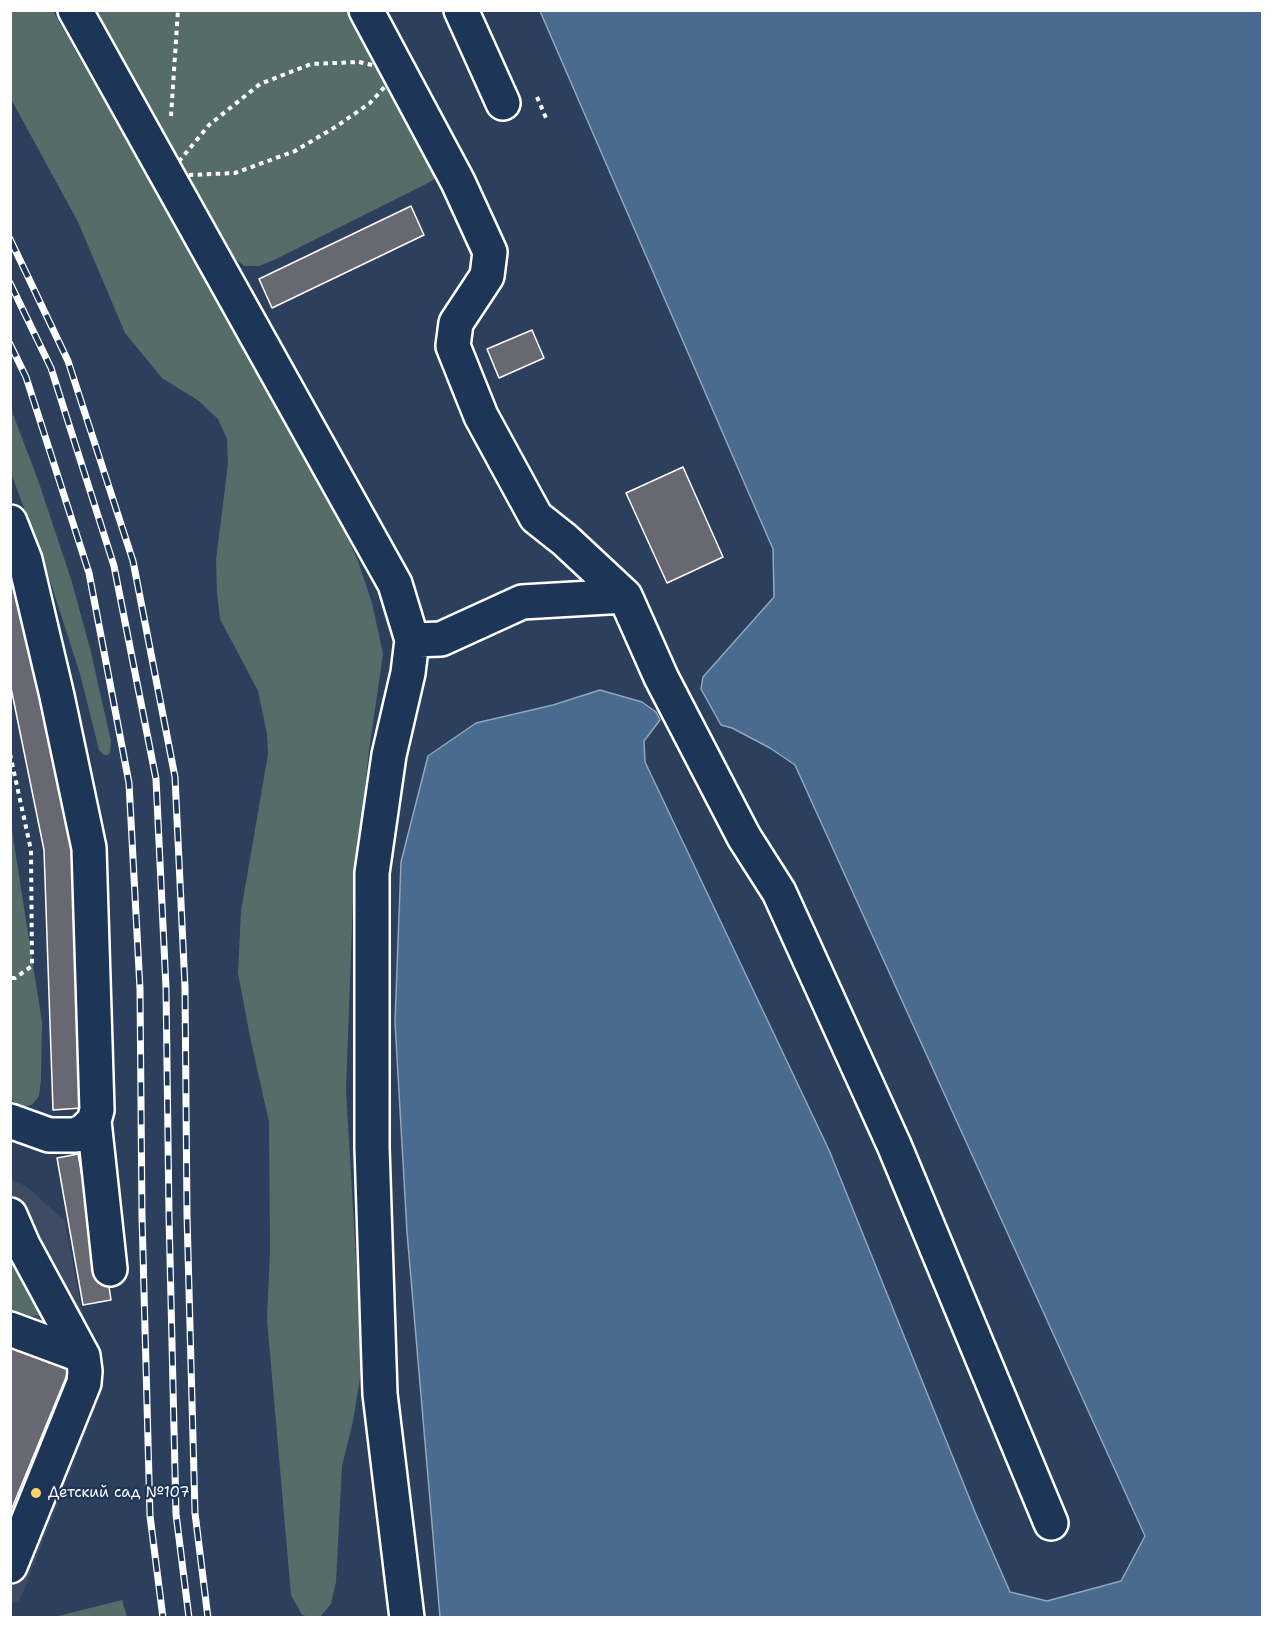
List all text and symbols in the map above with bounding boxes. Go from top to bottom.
place label: Детский сад №107 [48,1484,190,1502]
marker: Детский сад №107 [29,1486,43,1500]

